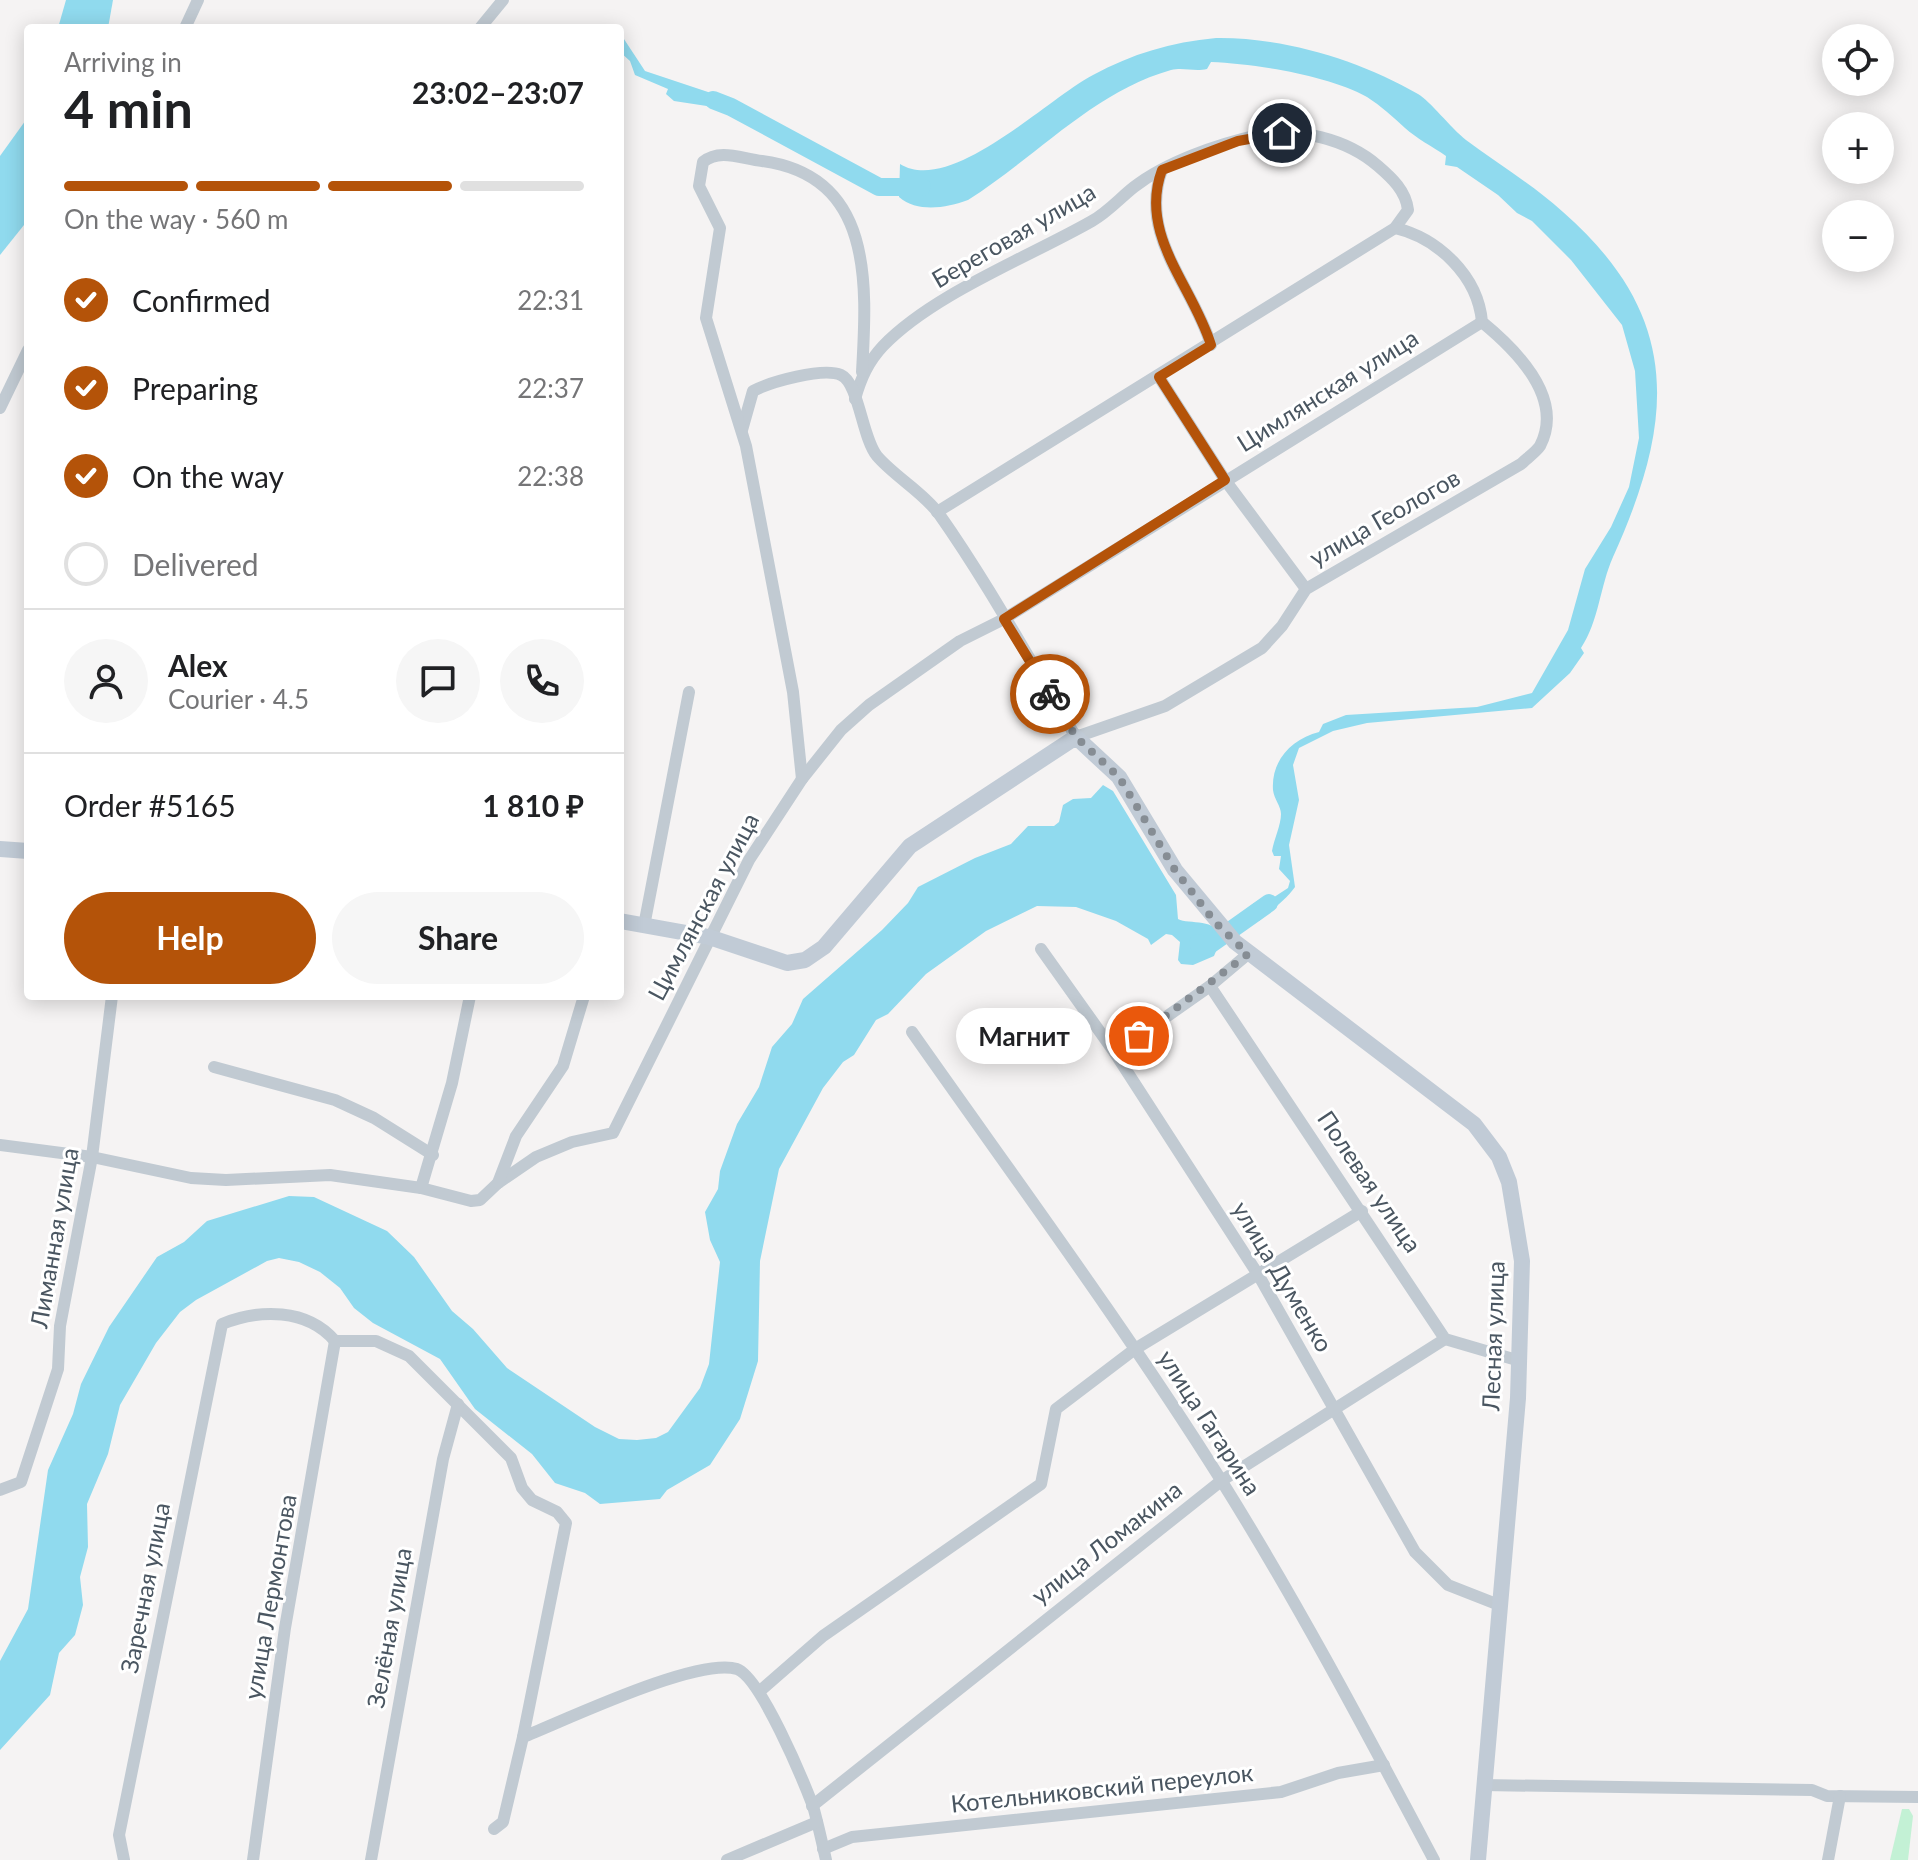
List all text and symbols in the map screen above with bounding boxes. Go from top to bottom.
map controls [1822,24,1894,272]
button: locate [1822,24,1894,96]
text: Arriving in [64,46,182,78]
text: 23:02–23:07 [412,74,584,110]
text: 4 min [64,77,193,139]
pin [1248,99,1316,167]
icon: home [1260,111,1304,155]
button: + [1822,112,1894,184]
street label: Береговая улица [926,176,1100,293]
button: − [1822,200,1894,272]
text: On the way · 560 m [64,203,288,235]
icon: check [64,278,108,322]
text: Confirmed [132,282,271,318]
text: 22:31 [517,284,584,316]
street label: Цимлянская улица [1231,322,1423,457]
icon: check [64,366,108,410]
text: Preparing [132,370,258,406]
text: 22:37 [517,372,584,404]
icon: check [64,454,108,498]
text: On the way [132,458,284,494]
text: 22:38 [517,460,584,492]
street label: улица Геологов [1304,462,1465,571]
text: Delivered [132,546,259,582]
button: person [64,639,148,723]
button: chat [396,639,480,723]
button: phone [500,639,584,723]
text: Alex [168,647,228,683]
courier [1010,654,1090,734]
icon: bike [1028,672,1072,716]
text: Courier · 4.5 [168,683,309,715]
text: Order #5165 [64,787,236,823]
text: 1 810 ₽ [482,787,584,823]
street label: Цимлянская улица [641,808,764,1005]
button: Help [64,892,316,984]
button: Share [332,892,584,984]
pin [1105,1002,1173,1070]
callout: Магнит [955,1008,1091,1064]
icon: bag [1117,1014,1161,1058]
text: Магнит [978,1020,1070,1052]
street label: Полевая улица [1312,1105,1428,1258]
street label: Лиманная улица [23,1145,84,1331]
street label: улица Думенко [1227,1196,1340,1357]
street label: Лесная улица [1475,1260,1510,1412]
street label: улица Гагарина [1153,1344,1268,1500]
street label: улица Ломакина [1025,1474,1187,1610]
street label: улица Лермонтова [237,1492,302,1702]
street label: Заречная улица [114,1500,175,1675]
street label: Зелёная улица [360,1545,417,1710]
street label: Котельниковский переулок [949,1757,1255,1818]

